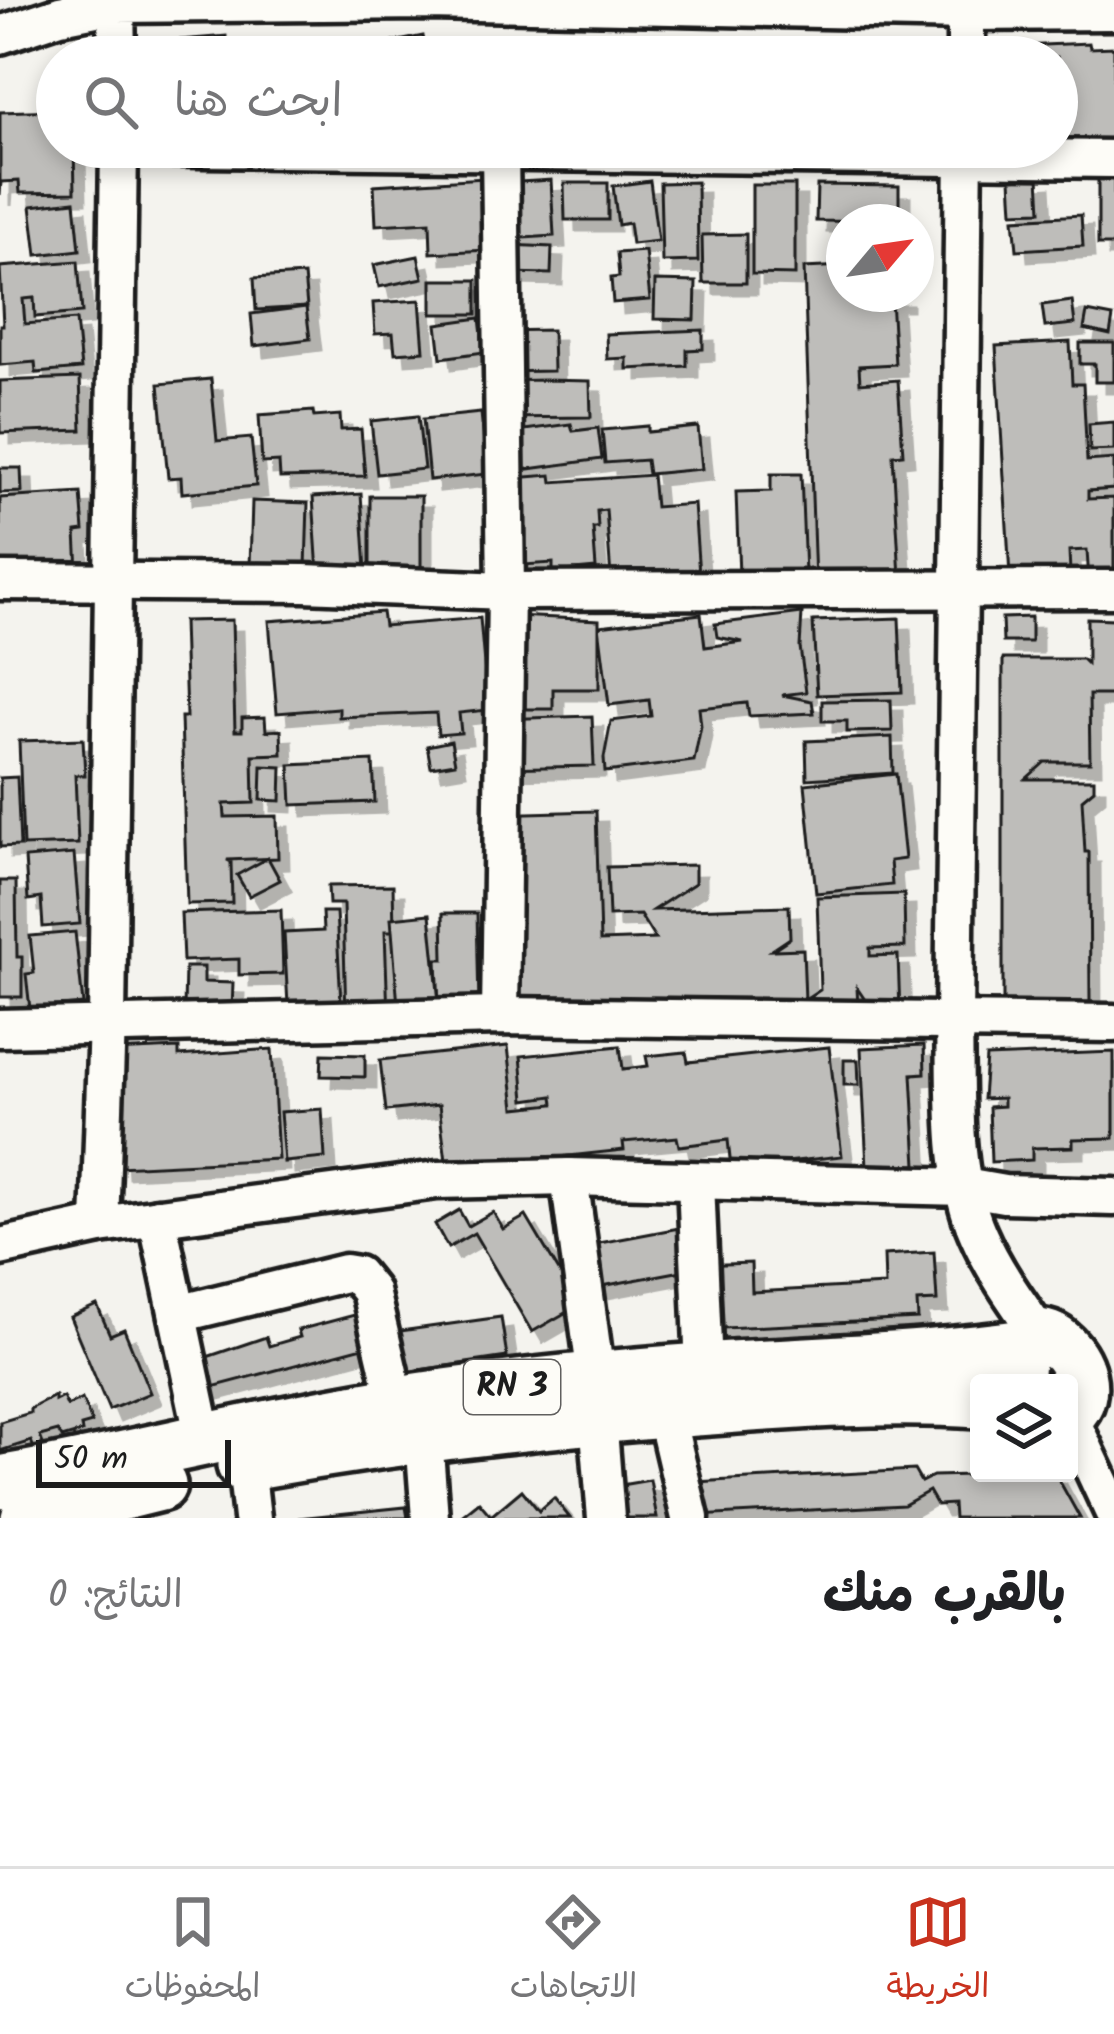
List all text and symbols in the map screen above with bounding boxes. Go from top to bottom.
search box [36,36,1078,168]
text: ابحث هنا [174,67,342,139]
icon: search [78,69,144,135]
north arrow [826,204,934,312]
road number: RN 3 [464,1360,560,1414]
map controls [970,1374,1078,1482]
button: layers [970,1374,1078,1482]
scale bar [36,1434,231,1487]
text: 50 m [54,1434,128,1487]
text: بالقرب منك [823,1556,1066,1637]
text: النتائج: 0 [48,1566,183,1628]
tab: المحفوظات [125,1889,261,2015]
tab: الاتجاهات [510,1889,637,2015]
tab: الخريطة [886,1889,989,2015]

